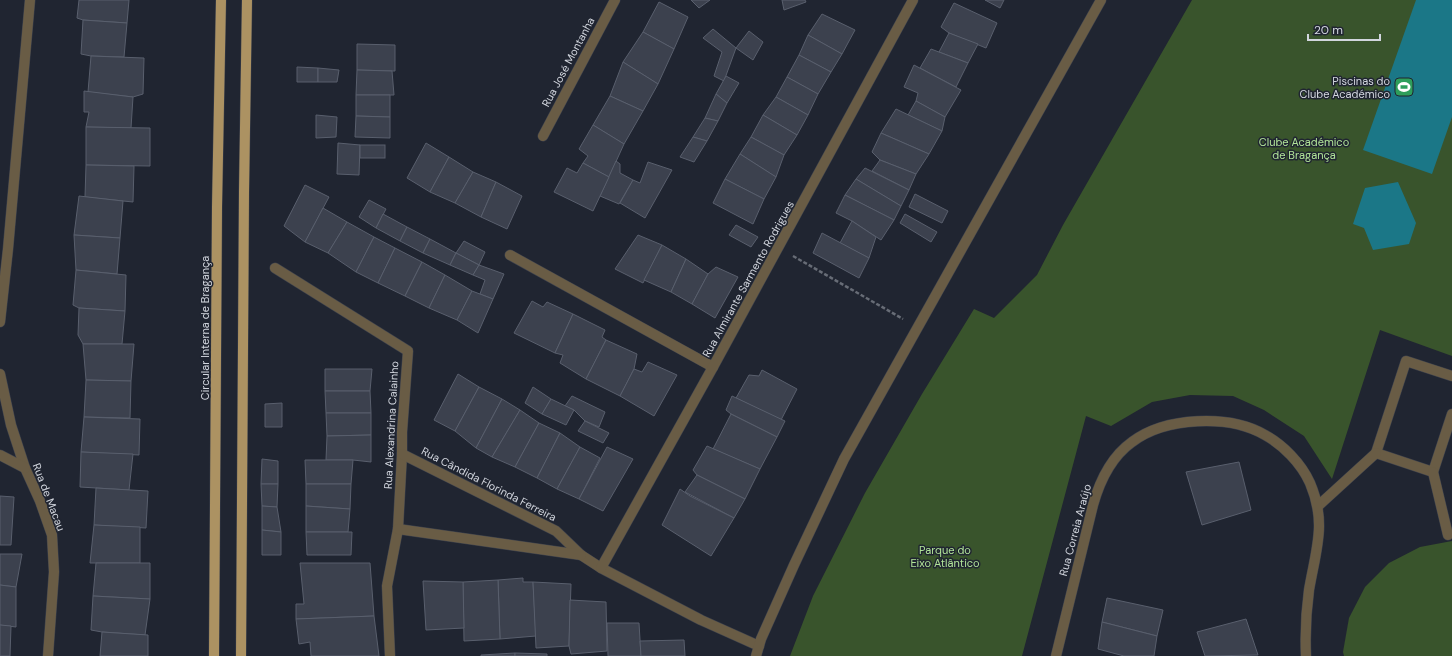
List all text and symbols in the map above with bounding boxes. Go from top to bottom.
street label: Rua José Montanha [538,15,598,109]
scale bar [1308,16,1380,42]
text: 20 m [1314,22,1343,38]
place label: Piscinas do Clube Académico [1300,74,1390,101]
sports icon: Piscinas do Clube Académico [1393,76,1415,98]
park label: Clube Académico de Bragança [1259,135,1349,162]
street label: Rua Almirante Sarmento Rodrigues [699,198,797,360]
street label: Circular Interna de Bragança [198,256,212,400]
street label: Rua Alexandrina Calainho [381,361,401,489]
street label: Rua Cândida Florinda Ferreira [419,444,559,524]
street label: Rua de Macau [30,461,68,533]
street label: Rua Correia Araújo [1056,482,1094,578]
park label: Parque do Eixo Atlântico [910,543,980,570]

